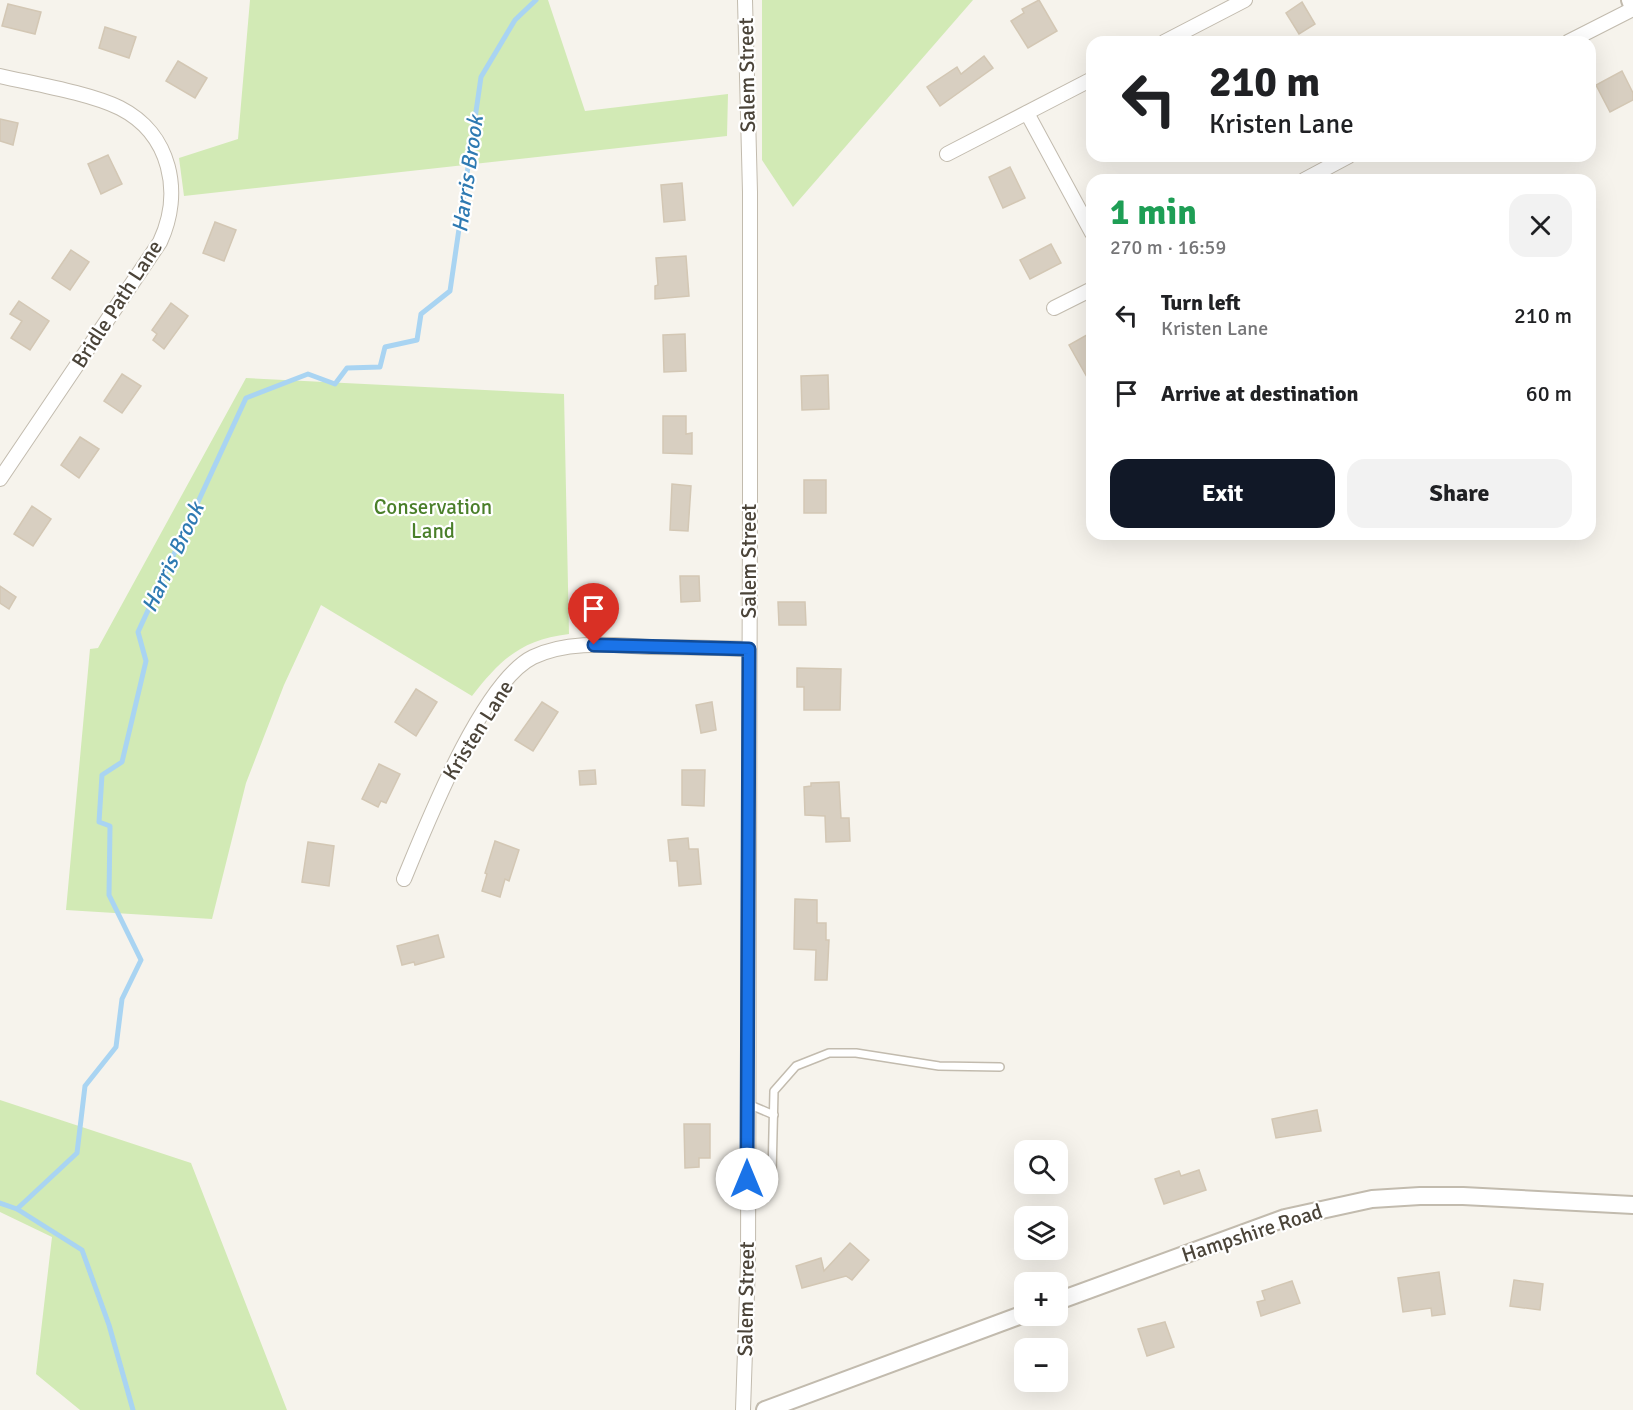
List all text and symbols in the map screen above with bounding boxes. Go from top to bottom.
street label: Salem Street [733,17,761,133]
text: 210 m [1209,57,1320,108]
icon: left [1110,60,1188,138]
text: Kristen Lane [1209,108,1354,141]
water label: Harris Brook [446,112,489,234]
text: 1 min [1110,190,1197,235]
button: close [1509,194,1572,257]
street label: Bridle Path Lane [66,235,168,373]
text: 270 m · 16:59 [1110,235,1226,260]
text: Turn left [1161,289,1241,316]
icon: left [1110,299,1143,332]
text: 210 m [1514,302,1572,329]
text: Kristen Lane [1161,316,1268,341]
icon: arrive [1110,377,1143,410]
text: Arrive at destination [1161,380,1358,407]
text: 60 m [1526,380,1572,407]
button: Exit [1110,459,1335,528]
button: Share [1347,459,1572,528]
park label: Conservation Land [374,494,492,544]
water label: Harris Brook [135,496,210,616]
street label: Salem Street [736,504,762,618]
pin [568,583,619,645]
icon: arrive [577,592,610,625]
street label: Kristen Lane [437,675,519,785]
map controls [1014,1140,1068,1392]
button: search [1014,1140,1068,1194]
position arrow [715,1147,779,1211]
street label: Hampshire Road [1178,1198,1326,1268]
button: layers [1014,1206,1068,1260]
street label: Salem Street [732,1241,760,1357]
button: + [1014,1272,1068,1326]
button: − [1014,1338,1068,1392]

